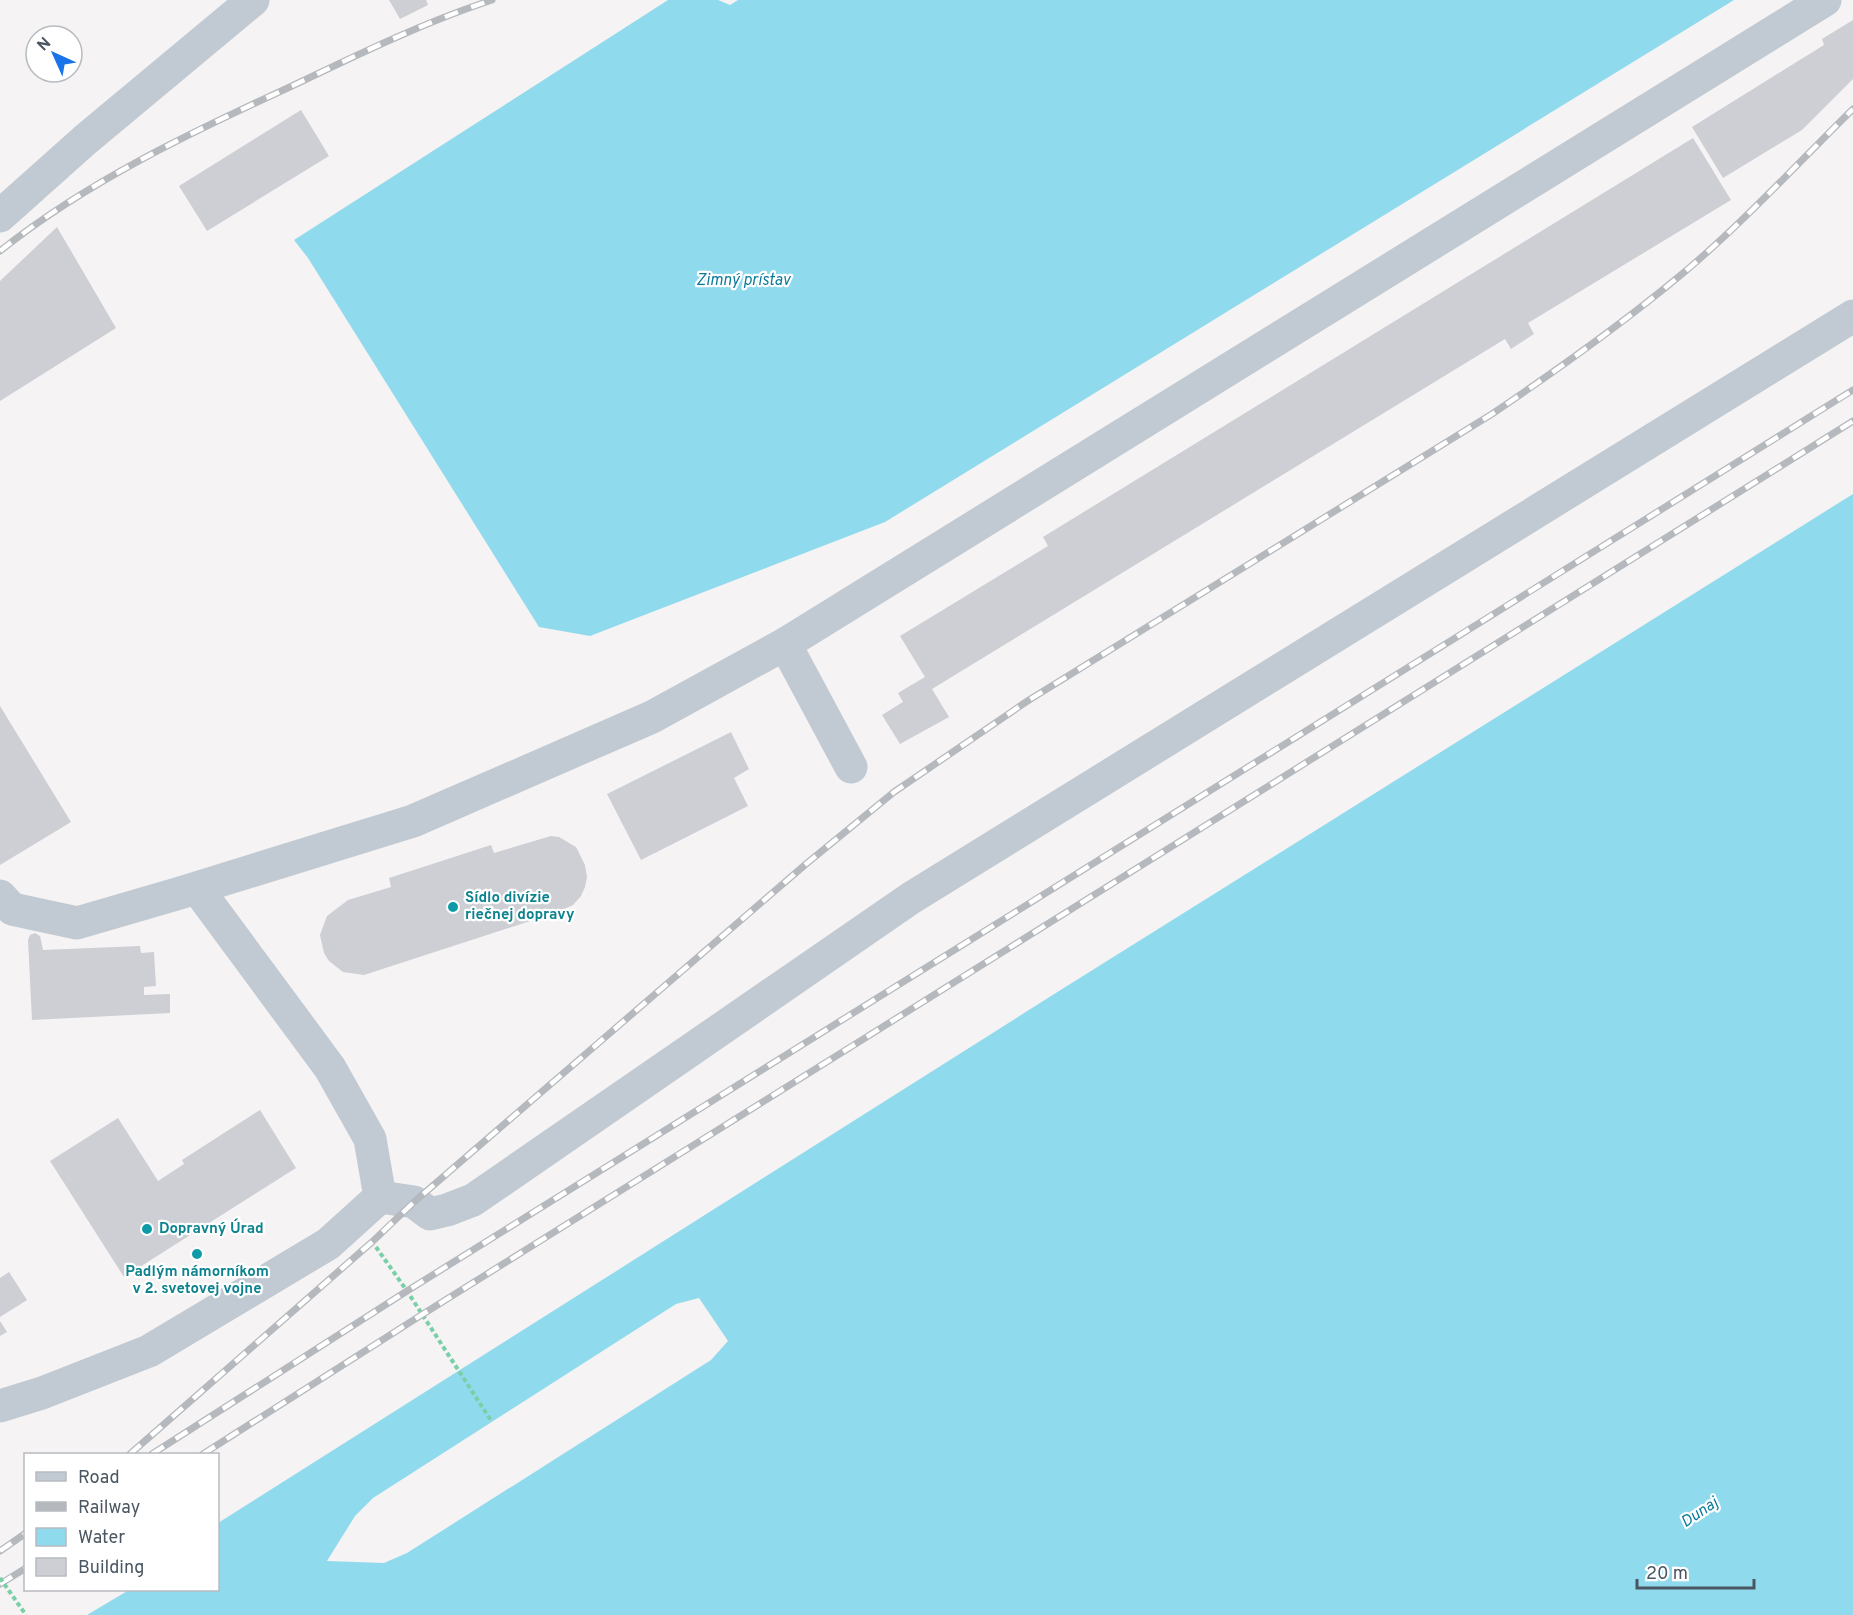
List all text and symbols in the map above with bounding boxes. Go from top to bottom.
north arrow [24,24,84,84]
text: N [34,34,56,56]
water label: Zimný prístav [696,271,791,291]
place label: Sídlo divízie riečnej dopravy [465,889,575,925]
marker: Sídlo divízie riečnej dopravy [446,900,460,914]
place label: Dopravný Úrad [159,1218,264,1239]
marker: Dopravný Úrad [140,1222,154,1236]
marker: Padlým námorníkom v 2. svetovej vojne [190,1247,204,1261]
place label: Padlým námorníkom v 2. svetovej vojne [125,1263,269,1299]
legend [24,1453,219,1591]
text: Road [78,1467,120,1490]
water label: Dunaj [1677,1493,1723,1533]
text: Railway [78,1497,140,1520]
text: Water [78,1527,125,1550]
scale bar [1637,1552,1754,1590]
text: Building [78,1557,144,1580]
text: 20 m [1646,1563,1688,1586]

